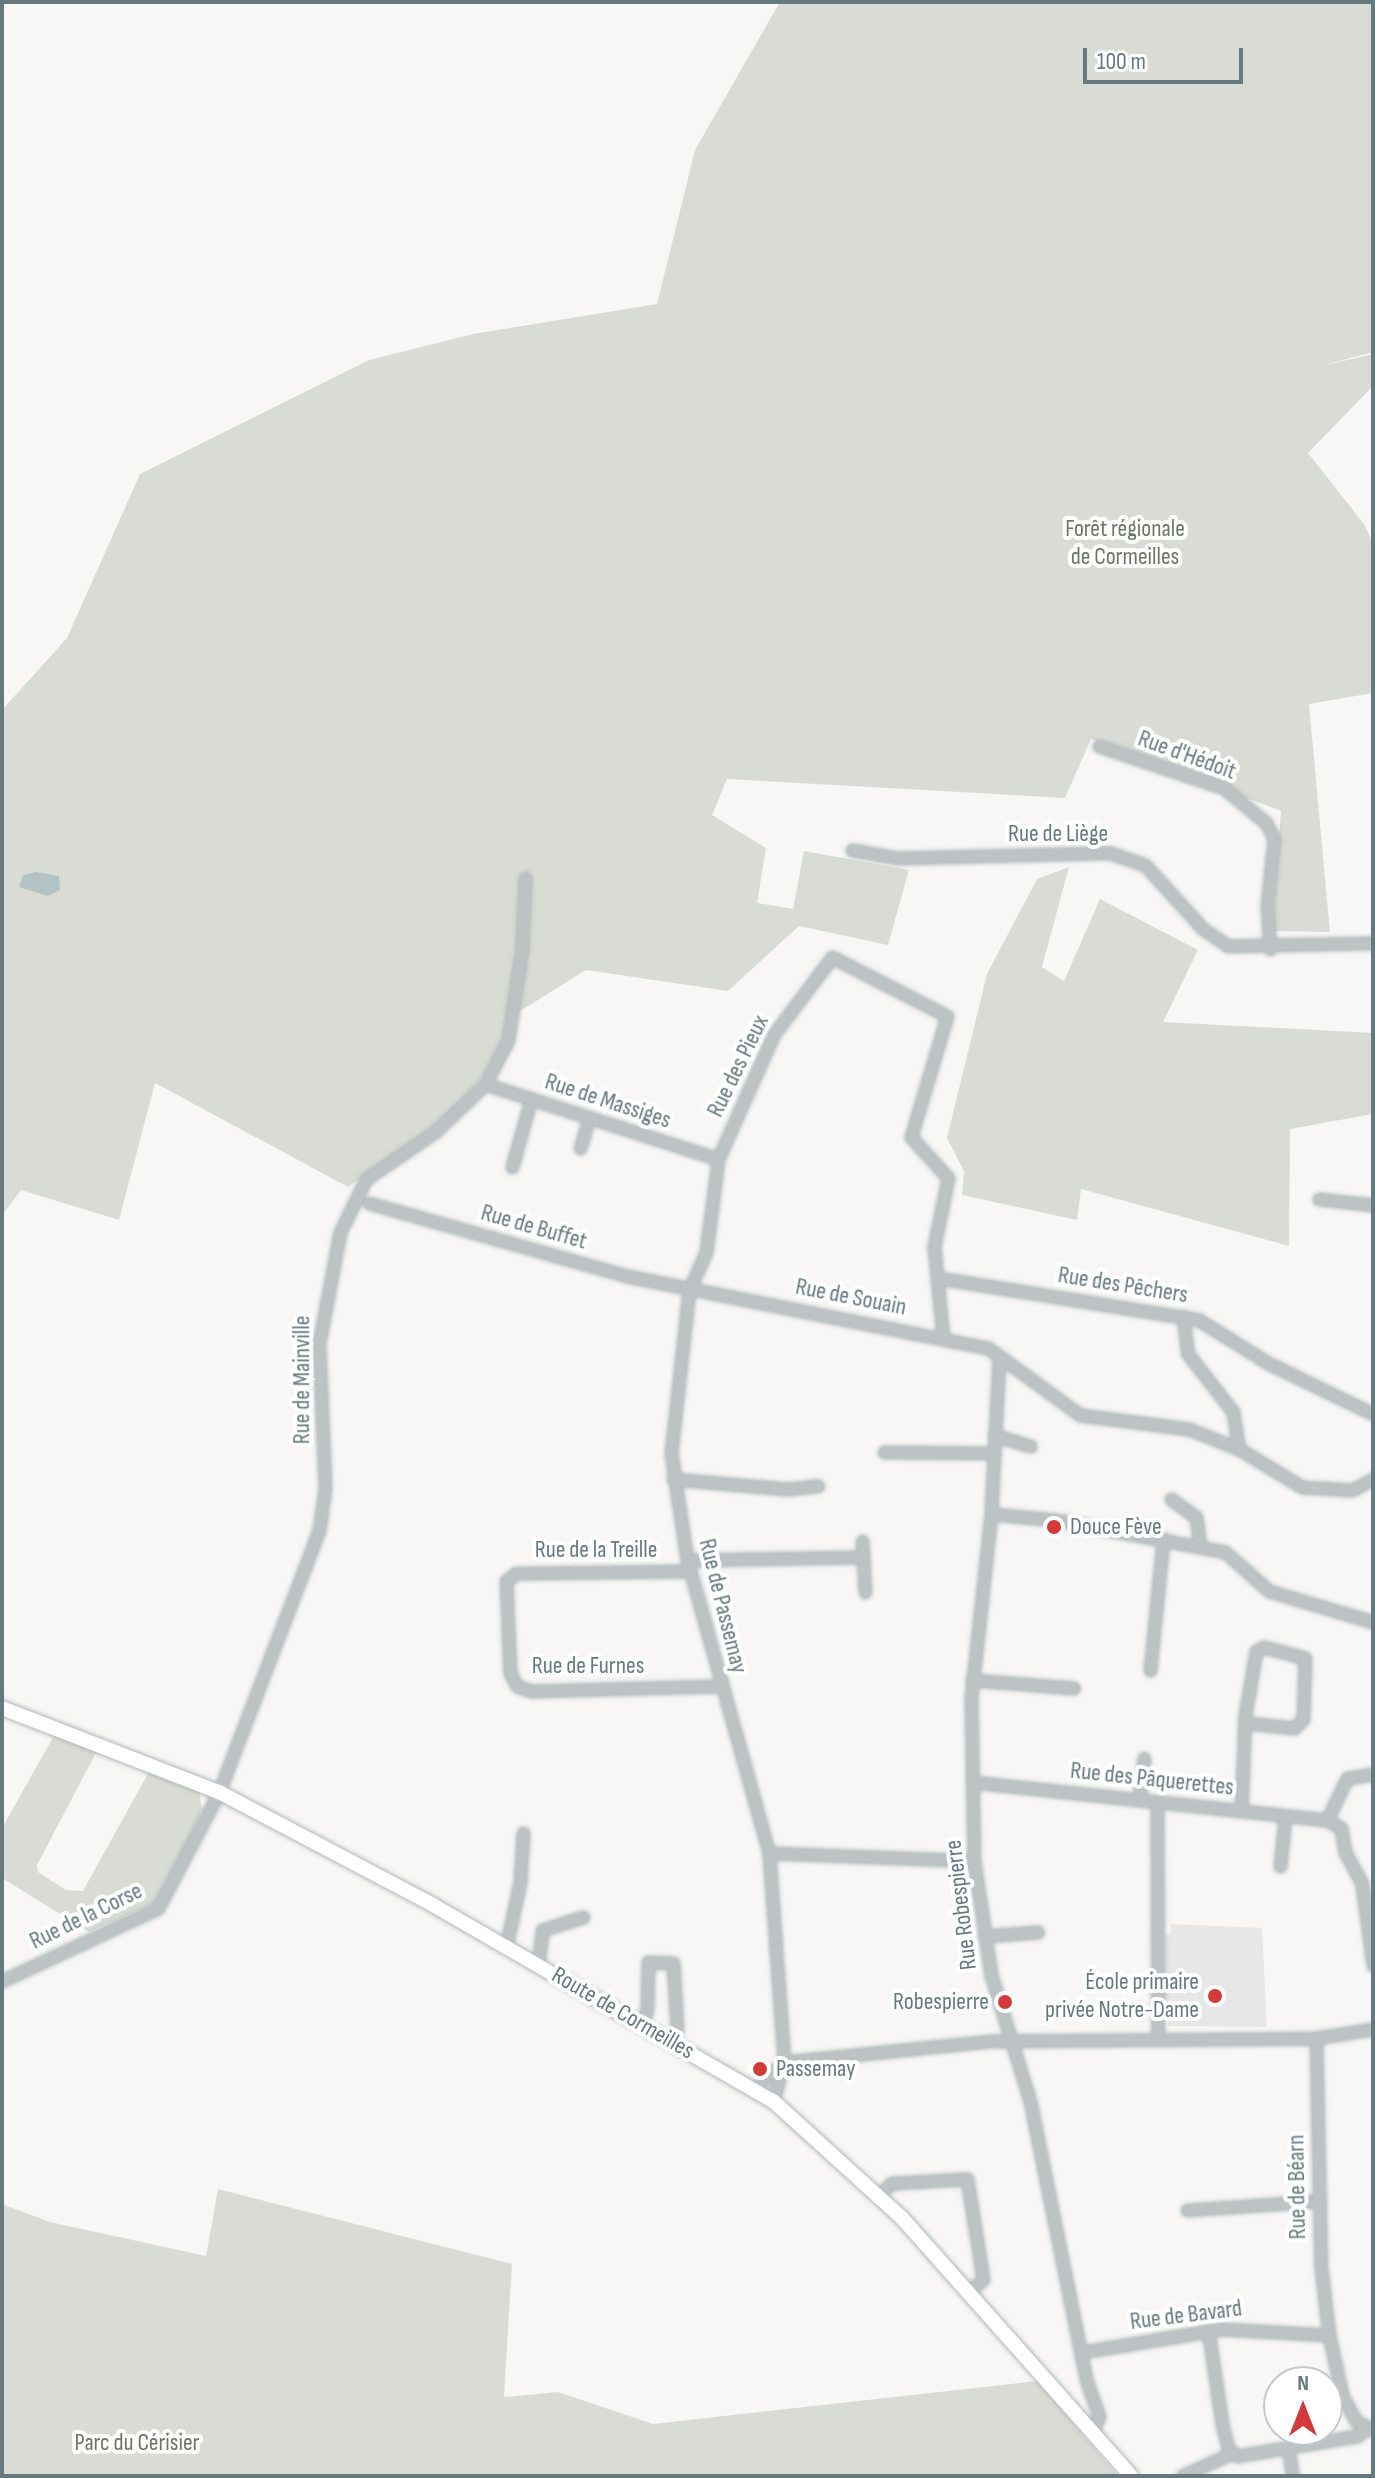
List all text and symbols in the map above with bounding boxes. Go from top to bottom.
scale bar [1087,32,1247,82]
text: 100 m [1097,47,1146,76]
park label: Forêt régionale de Cormeilles [1065,515,1185,571]
street label: Rue d'Hédoit [1134,724,1240,786]
street label: Rue de Liège [1008,820,1108,848]
street label: Rue des Pieux [701,1010,775,1122]
street label: Rue de Massiges [541,1067,675,1135]
street label: Rue de Buffet [478,1198,590,1256]
street label: Rue des Pêchers [1056,1261,1190,1309]
street label: Rue de Souain [793,1272,909,1322]
street label: Rue de Mainville [288,1316,316,1444]
place label: Douce Fève [1070,1513,1162,1541]
marker: Douce Fève [1045,1518,1063,1536]
street label: Rue de la Treille [535,1536,657,1564]
street label: Rue de Passemay [692,1536,754,1676]
street label: Rue de Furnes [532,1652,644,1680]
street label: Rue des Pâquerettes [1069,1756,1235,1802]
street label: Rue Robespierre [939,1838,983,1972]
street label: Rue de la Corse [25,1876,147,1956]
street label: Route de Cormeilles [547,1961,699,2065]
place label: École primaire privée Notre-Dame [1045,1968,1199,2024]
marker: École primaire privée Notre-Dame [1206,1987,1224,2005]
place label: Robespierre [893,1988,989,2016]
marker: Robespierre [996,1993,1014,2011]
place label: Passemay [776,2055,855,2083]
marker: Passemay [751,2060,769,2078]
street label: Rue de Béarn [1282,2134,1312,2240]
street label: Rue de Bavard [1128,2294,1244,2336]
north arrow [1263,2366,1343,2446]
text: N [1297,2370,1309,2397]
park label: Parc du Cérisier [75,2429,199,2457]

